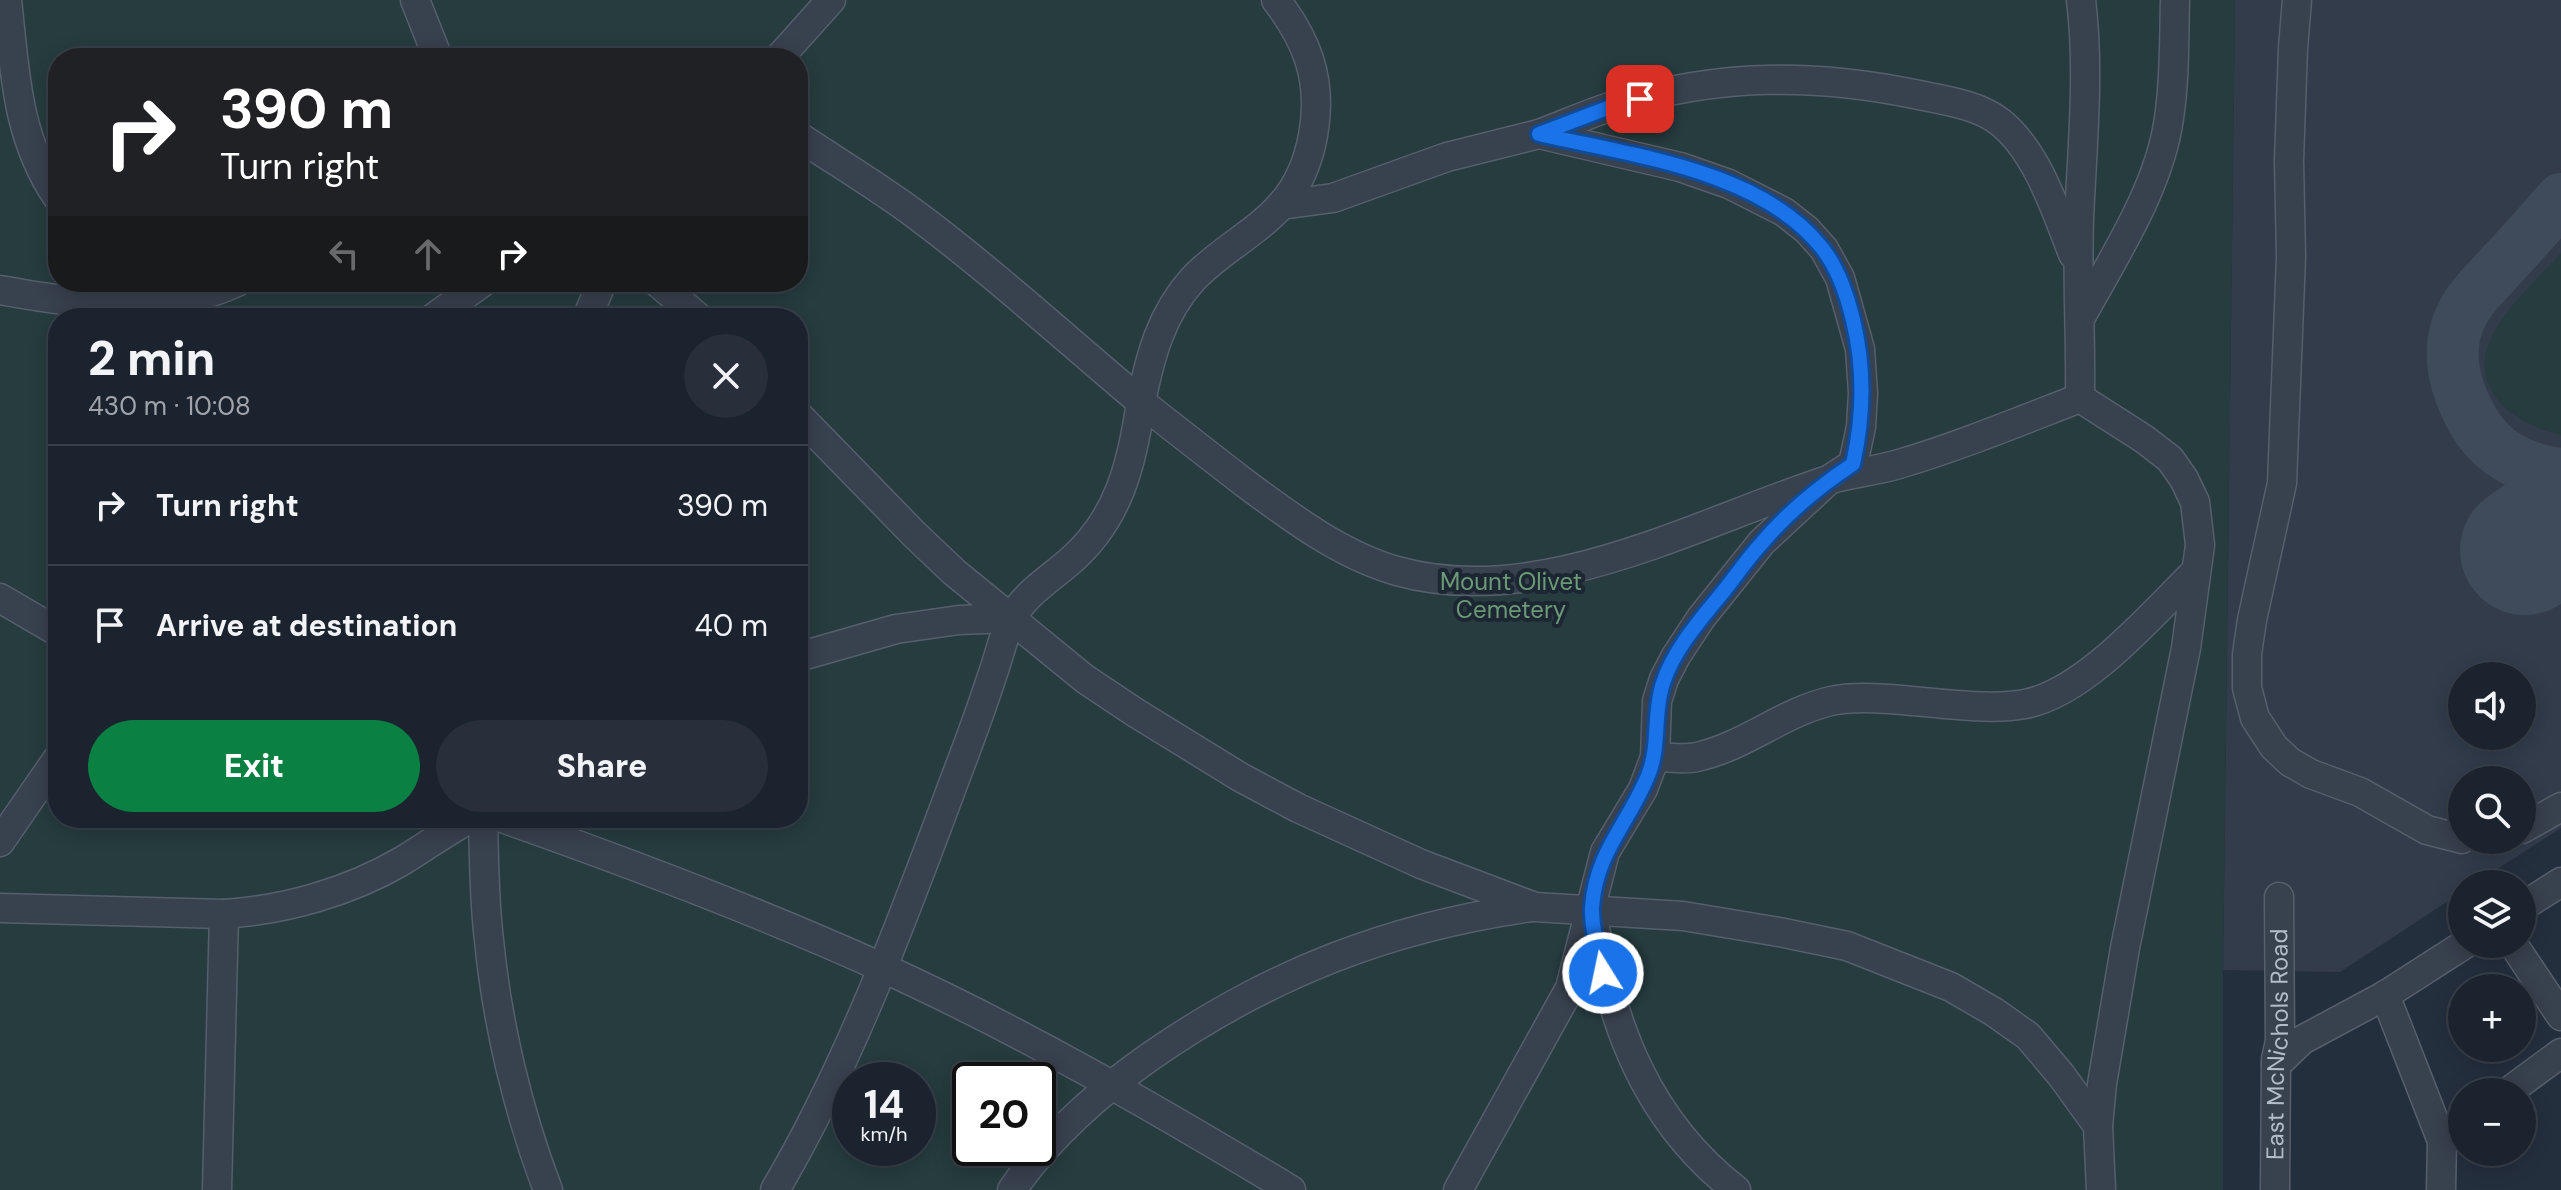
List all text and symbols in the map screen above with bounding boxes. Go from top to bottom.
pin [1606,65,1674,133]
text: 390 m [220,72,393,145]
icon: arrive [1618,77,1662,121]
icon: right [88,80,192,184]
text: Turn right [220,143,379,190]
icon: left [322,232,366,276]
icon: ahead [406,232,450,276]
icon: right [490,232,534,276]
text: 2 min [88,327,215,390]
button: close [684,334,768,418]
text: 430 m · 10:08 [88,389,251,423]
icon: right [88,483,132,527]
text: Turn right [156,486,299,525]
text: 390 m [677,486,768,525]
park label: Mount Olivet Cemetery [1440,566,1582,625]
icon: arrive [88,603,132,647]
text: Arrive at destination [156,606,457,645]
text: 40 m [695,606,768,645]
map controls [2448,662,2536,1166]
button: sound [2448,662,2536,750]
button: Exit [88,720,420,812]
button: Share [436,720,768,812]
button: search [2448,766,2536,854]
button: layers [2448,870,2536,958]
street label: East McNichols Road [2259,928,2296,1160]
position arrow [1561,931,1645,1015]
button: + [2448,974,2536,1062]
speed limit sign: 20 [952,1062,1056,1166]
text: 14 [864,1078,904,1130]
button: − [2448,1078,2536,1166]
text: km/h [860,1121,908,1147]

